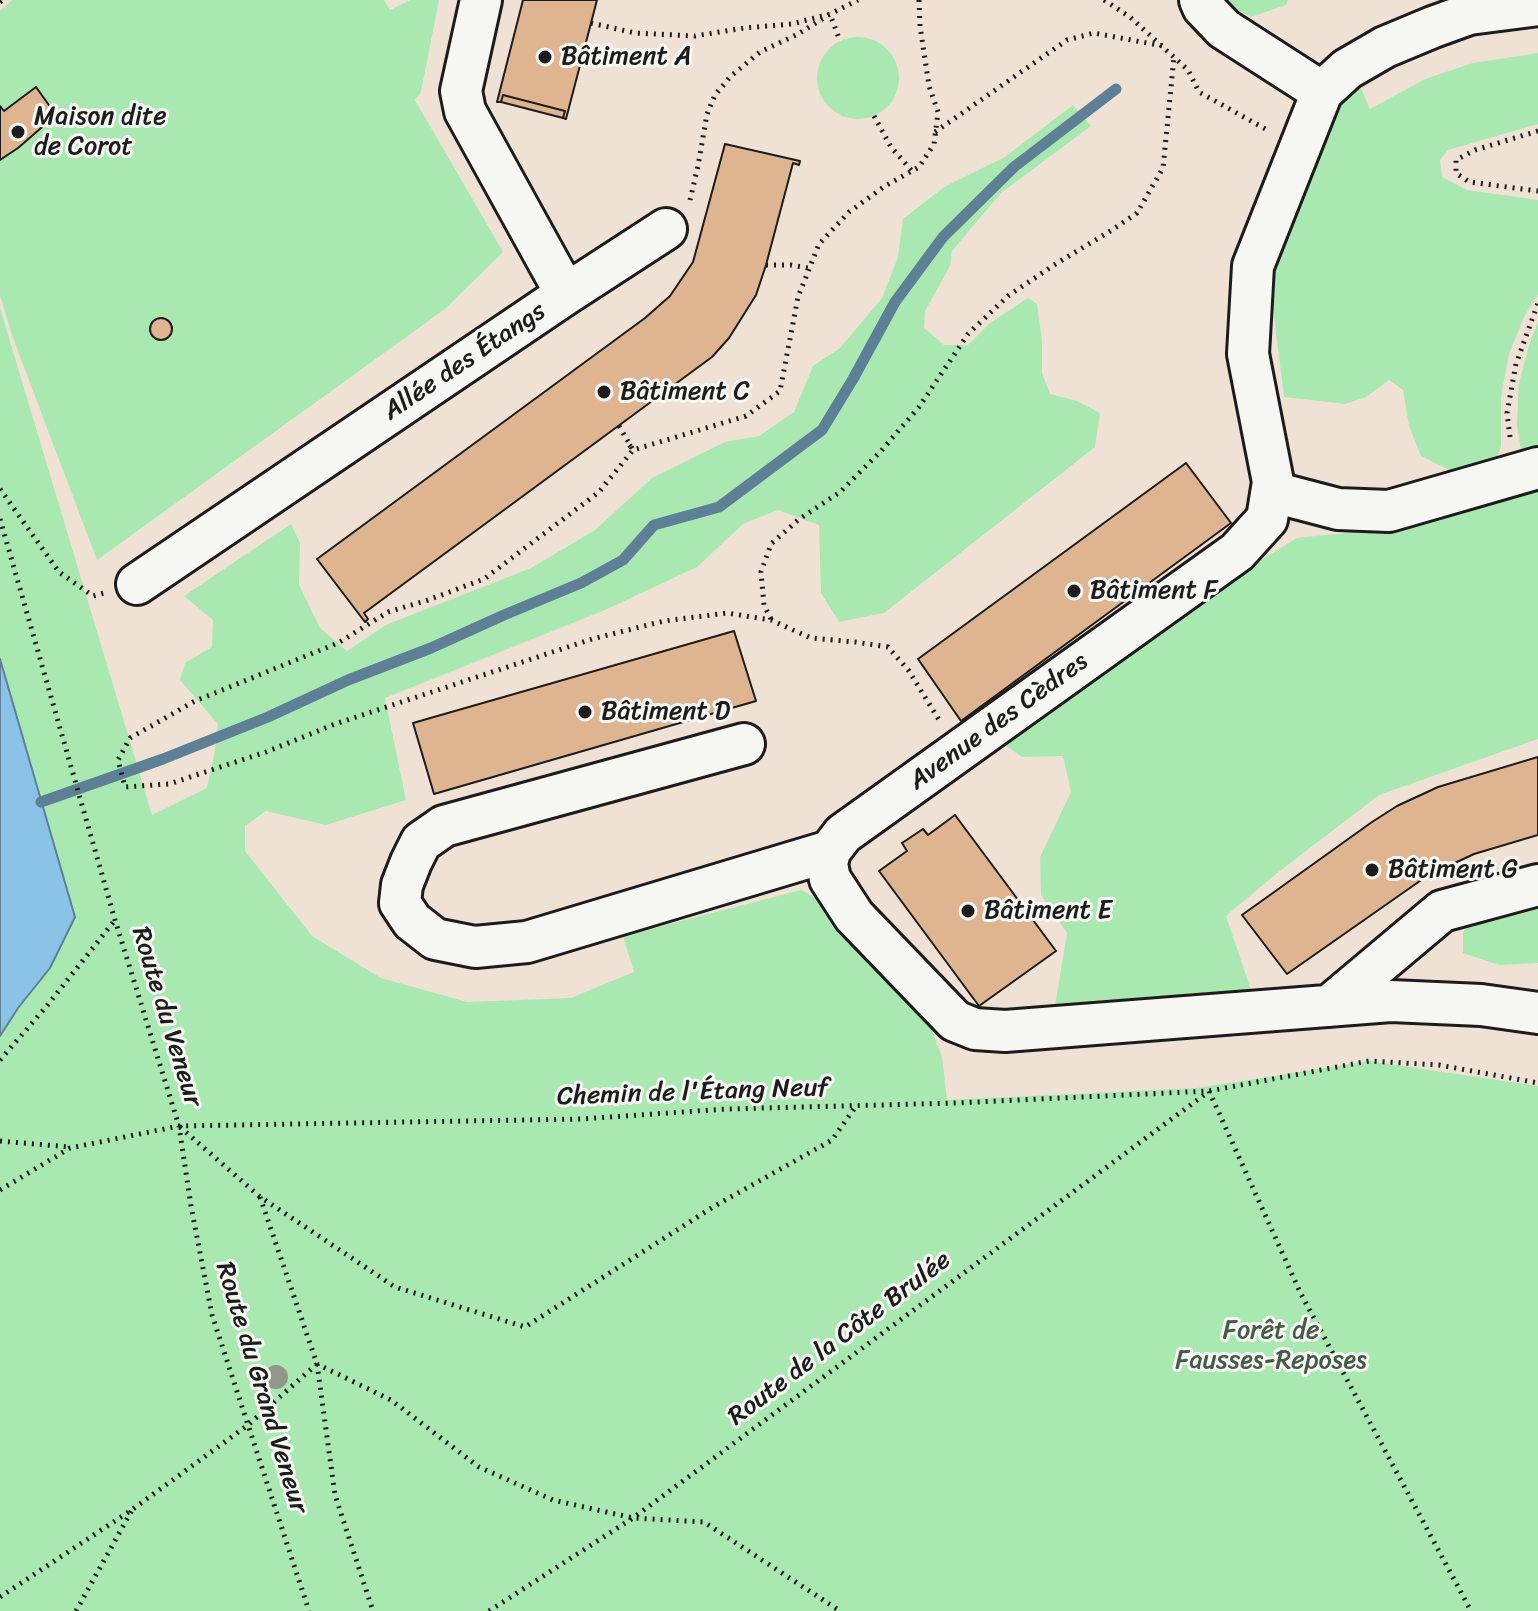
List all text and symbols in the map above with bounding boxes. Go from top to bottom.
place label: Bâtiment A [561,41,692,73]
marker: Bâtiment A [536,48,554,66]
place label: Maison dite de Corot [34,101,167,162]
marker: Maison dite de Corot [9,123,27,141]
street label: Allée des Étangs [378,296,552,428]
place label: Bâtiment C [620,376,750,408]
marker: Bâtiment C [595,383,613,401]
place label: Bâtiment F [1090,575,1218,607]
marker: Bâtiment F [1065,582,1083,600]
street label: Avenue des Cèdres [903,647,1095,797]
place label: Bâtiment D [601,696,730,728]
marker: Bâtiment D [576,703,594,721]
place label: Bâtiment G [1388,854,1518,886]
marker: Bâtiment G [1363,861,1381,879]
place label: Bâtiment E [984,895,1112,927]
marker: Bâtiment E [959,902,977,920]
street label: Route du Veneur [124,923,208,1111]
street label: Chemin de l'Étang Neuf [557,1073,829,1113]
street label: Route de la Côte Brulée [723,1245,957,1433]
street label: Route du Grand Veneur [208,1259,314,1517]
park label: Forêt de Fausses-Reposes [1175,1315,1367,1376]

